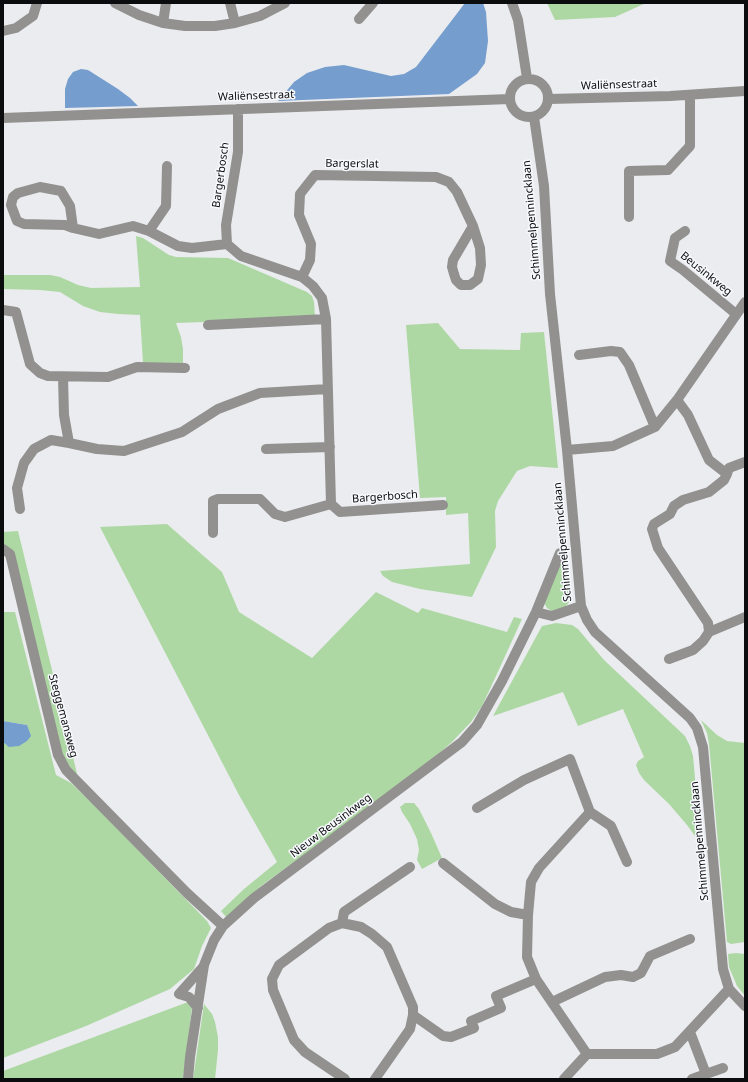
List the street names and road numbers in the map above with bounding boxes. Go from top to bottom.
street label: Waliënsestraat [581,77,657,93]
street label: Waliënsestraat [218,88,294,104]
street label: Bargerbosch [210,141,232,209]
street label: Bargerslat [325,157,379,171]
street label: Schimmelpennincklaan [520,160,544,280]
street label: Beusinkweg [678,249,734,299]
street label: Schimmelpennincklaan [551,482,575,602]
street label: Bargerbosch [352,488,418,506]
street label: Steggemansweg [45,673,81,759]
street label: Schimmelpennincklaan [688,781,712,901]
street label: Nieuw Beusinkweg [288,791,374,861]

